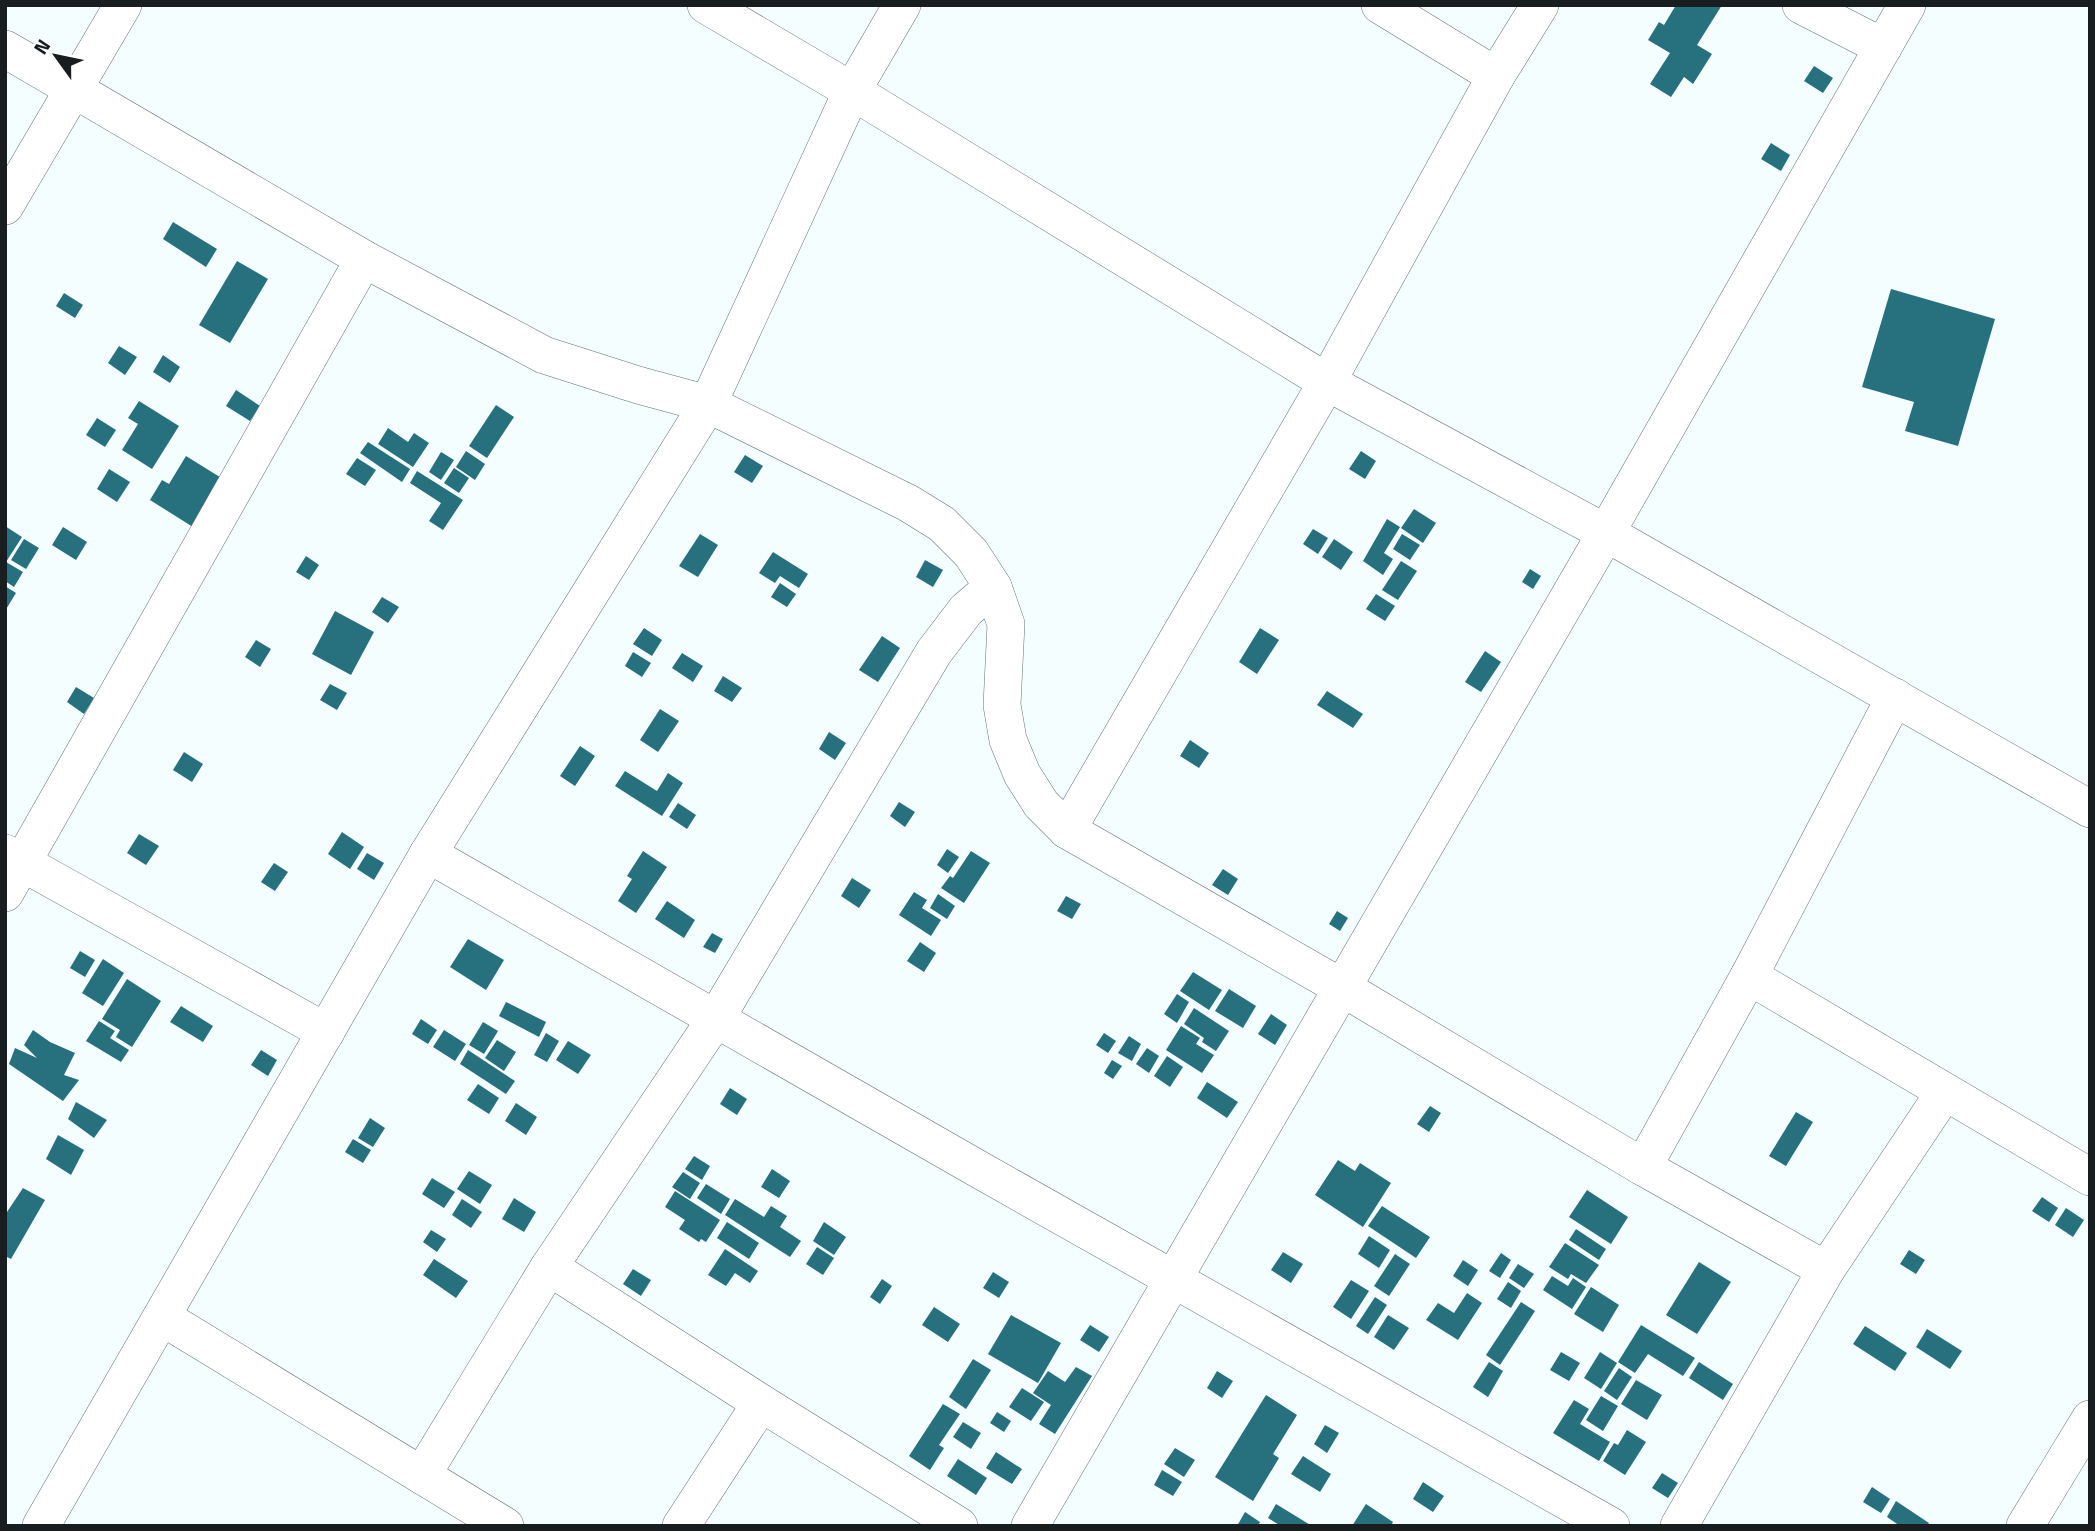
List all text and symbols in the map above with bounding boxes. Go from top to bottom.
north arrow [21,21,91,91]
text: N [26,33,57,60]

